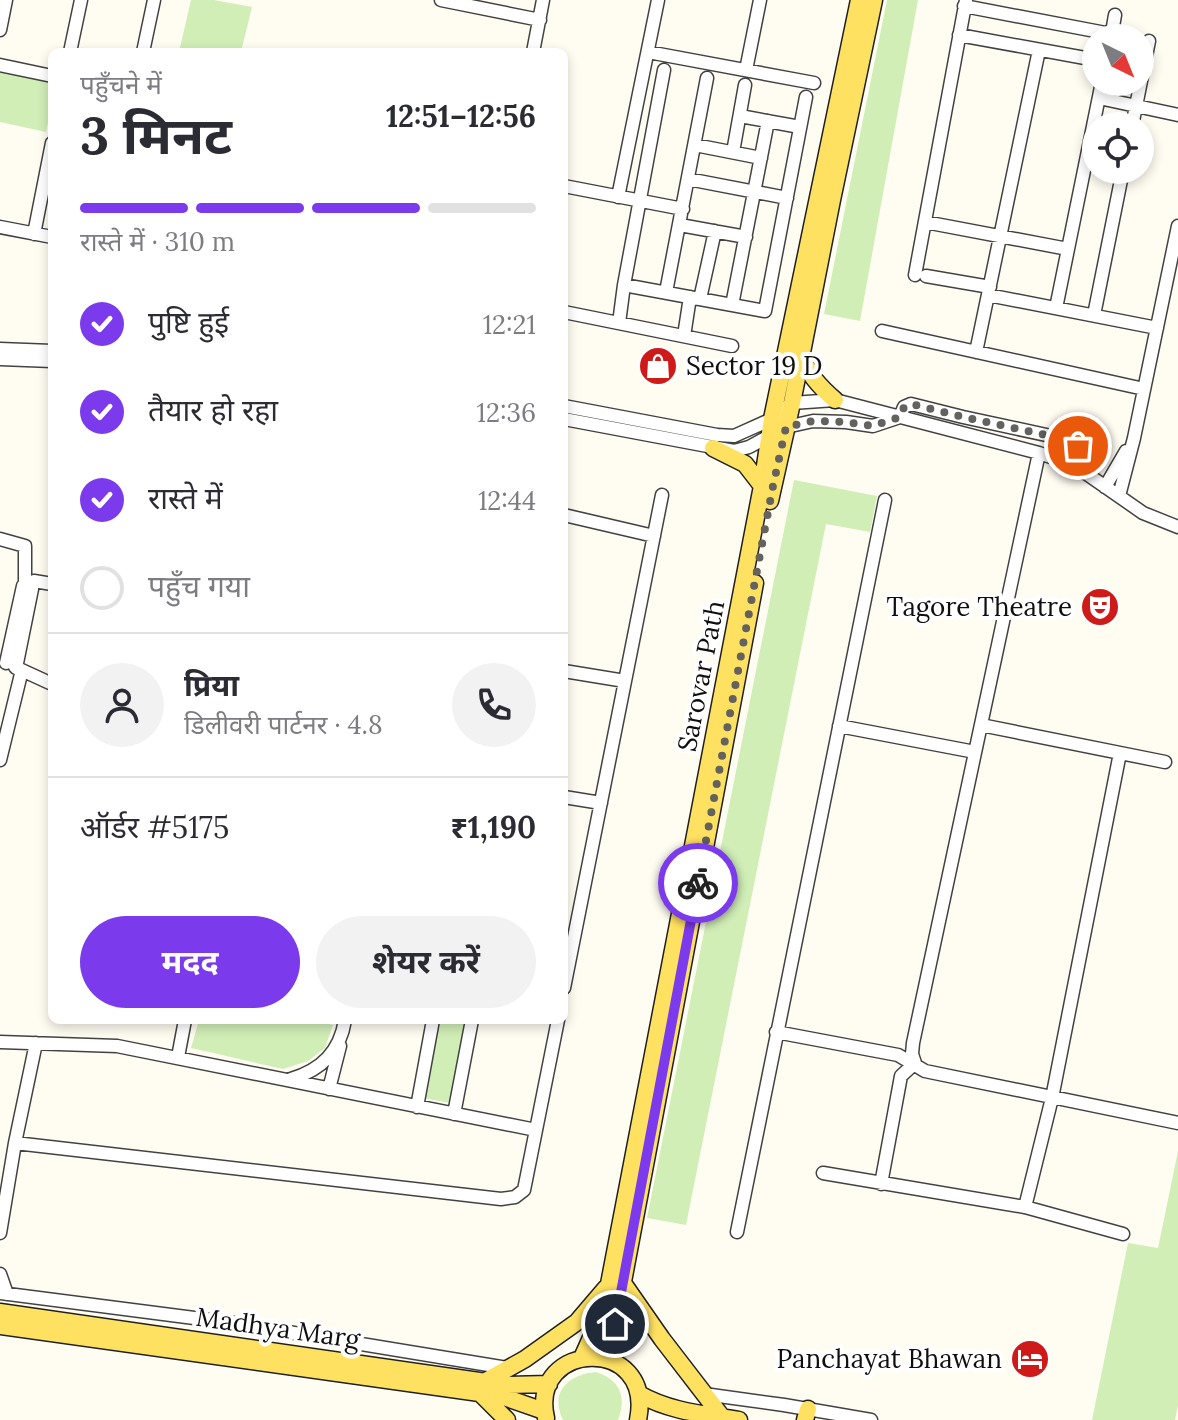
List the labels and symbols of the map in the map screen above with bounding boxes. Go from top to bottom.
north arrow [1082,24,1154,96]
shop icon: Sector 19 D [637,345,679,387]
place label: Sector 19 D [686,349,822,382]
pin [1044,412,1112,480]
theatre icon: Tagore Theatre [1079,586,1121,628]
place label: Tagore Theatre [886,590,1072,623]
street label: Sarovar Path [670,598,731,754]
courier [658,843,738,923]
pin [581,1290,649,1358]
street label: Madhya Marg [194,1300,363,1355]
hotel icon: Panchayat Bhawan [1009,1338,1051,1380]
place label: Panchayat Bhawan [777,1342,1002,1375]

